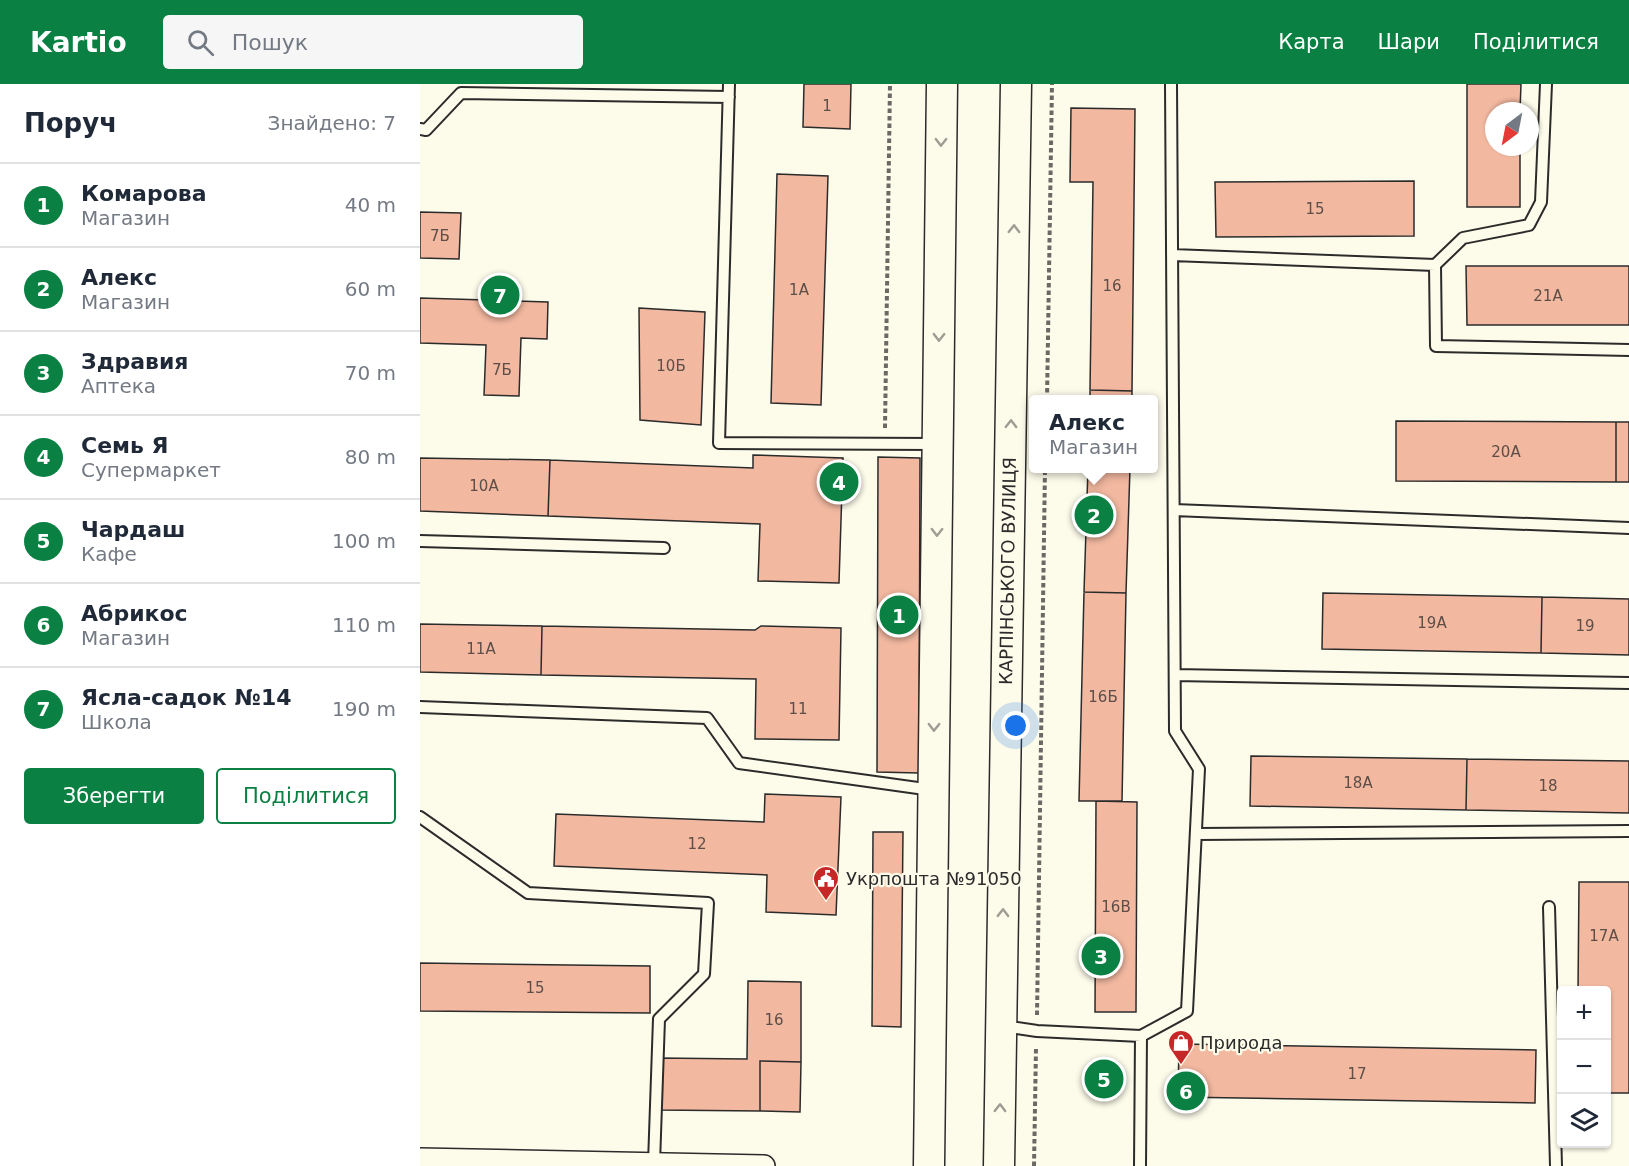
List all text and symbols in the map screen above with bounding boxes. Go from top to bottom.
search box [163,15,583,69]
text: Kartio [30,26,127,59]
icon: search [184,26,217,59]
text: Пошук [232,30,308,55]
text: Карта [1278,30,1345,54]
text: Шари [1378,30,1440,54]
text: Поділитися [1473,30,1599,54]
house number: 1 [822,97,832,115]
north arrow [1485,102,1539,156]
text: Поруч [24,108,117,138]
text: Знайдено: 7 [268,111,396,135]
one-way arrow [935,138,948,147]
text: Комарова [81,181,207,206]
text: 1 [37,193,50,217]
text: 40 m [345,193,396,217]
house number: 15 [1305,200,1325,218]
text: Магазин [81,206,170,230]
one-way arrow [1008,224,1020,233]
house number: 7Б [430,227,450,245]
text: Алекс [81,265,157,290]
pin: 7 [480,272,520,318]
text: 2 [37,277,50,301]
text: 60 m [345,277,396,301]
house number: 16 [1102,277,1122,295]
house number: 1А [789,281,810,299]
house number: 21А [1533,287,1563,305]
text: Магазин [81,290,170,314]
one-way arrow [933,333,945,342]
text: Здравия [81,349,188,374]
house number: 10Б [656,357,686,375]
text: 3 [37,361,50,385]
text: 70 m [345,361,396,385]
house number: 7Б [492,361,512,379]
text: Аптека [81,374,156,398]
popup [1029,395,1158,473]
text: Алекс [1049,410,1125,435]
one-way arrow [1005,419,1017,428]
text: Семь Я [81,433,169,458]
text: Магазин [1049,435,1138,459]
house number: 20А [1491,443,1521,461]
text: 4 [37,445,50,469]
text: 80 m [345,445,396,469]
street label: КАРПІНСЬКОГО ВУЛИЦЯ [995,457,1020,685]
text: Супермаркет [81,458,221,482]
pin: 4 [820,460,858,504]
house number: 10А [469,477,499,495]
pin: 2 [1074,492,1114,538]
text: Чардаш [81,517,185,542]
one-way arrow [931,528,943,537]
text: 5 [37,529,50,553]
text: 100 m [332,529,396,553]
text: Кафе [81,542,137,566]
pin: 1 [880,592,918,638]
text: Абрикос [81,601,188,626]
text: 6 [37,613,50,637]
text: 110 m [332,613,396,637]
house number: 19А [1417,614,1447,632]
house number: 19 [1575,617,1595,635]
text: Магазин [81,626,170,650]
house number: 11А [466,640,496,658]
text: Ясла-садок №14 [81,685,292,710]
house number: 16Б [1088,688,1118,706]
text: 7 [37,697,50,721]
text: 190 m [332,697,396,721]
house number: 11 [788,700,808,718]
text: Школа [81,710,152,734]
your location [1001,711,1030,740]
one-way arrow [928,723,941,732]
button: Зберегти [24,768,204,824]
button: Поділитися [216,768,396,824]
house number: 18А [1343,774,1373,792]
house number: 18 [1538,777,1558,795]
house number: 12 [687,835,707,853]
public building icon: Укрпошта №91050 [811,864,841,902]
place label: Укрпошта №91050 [846,868,1022,889]
house number: 16В [1101,898,1131,916]
one-way arrow [997,908,1009,917]
house number: 17А [1589,927,1619,945]
pin: 3 [1082,934,1120,978]
house number: 15 [525,979,545,997]
map controls [1557,986,1611,1148]
button: + [1557,986,1611,1040]
house number: 16 [764,1011,784,1029]
shop icon: Природа [1166,1028,1196,1066]
place label: Природа [1200,1032,1283,1053]
button: − [1557,1040,1611,1094]
pin: 5 [1084,1056,1124,1102]
house number: 17 [1347,1065,1367,1083]
pin: 6 [1166,1068,1206,1114]
button: layers [1557,1094,1611,1148]
one-way arrow [994,1103,1006,1112]

